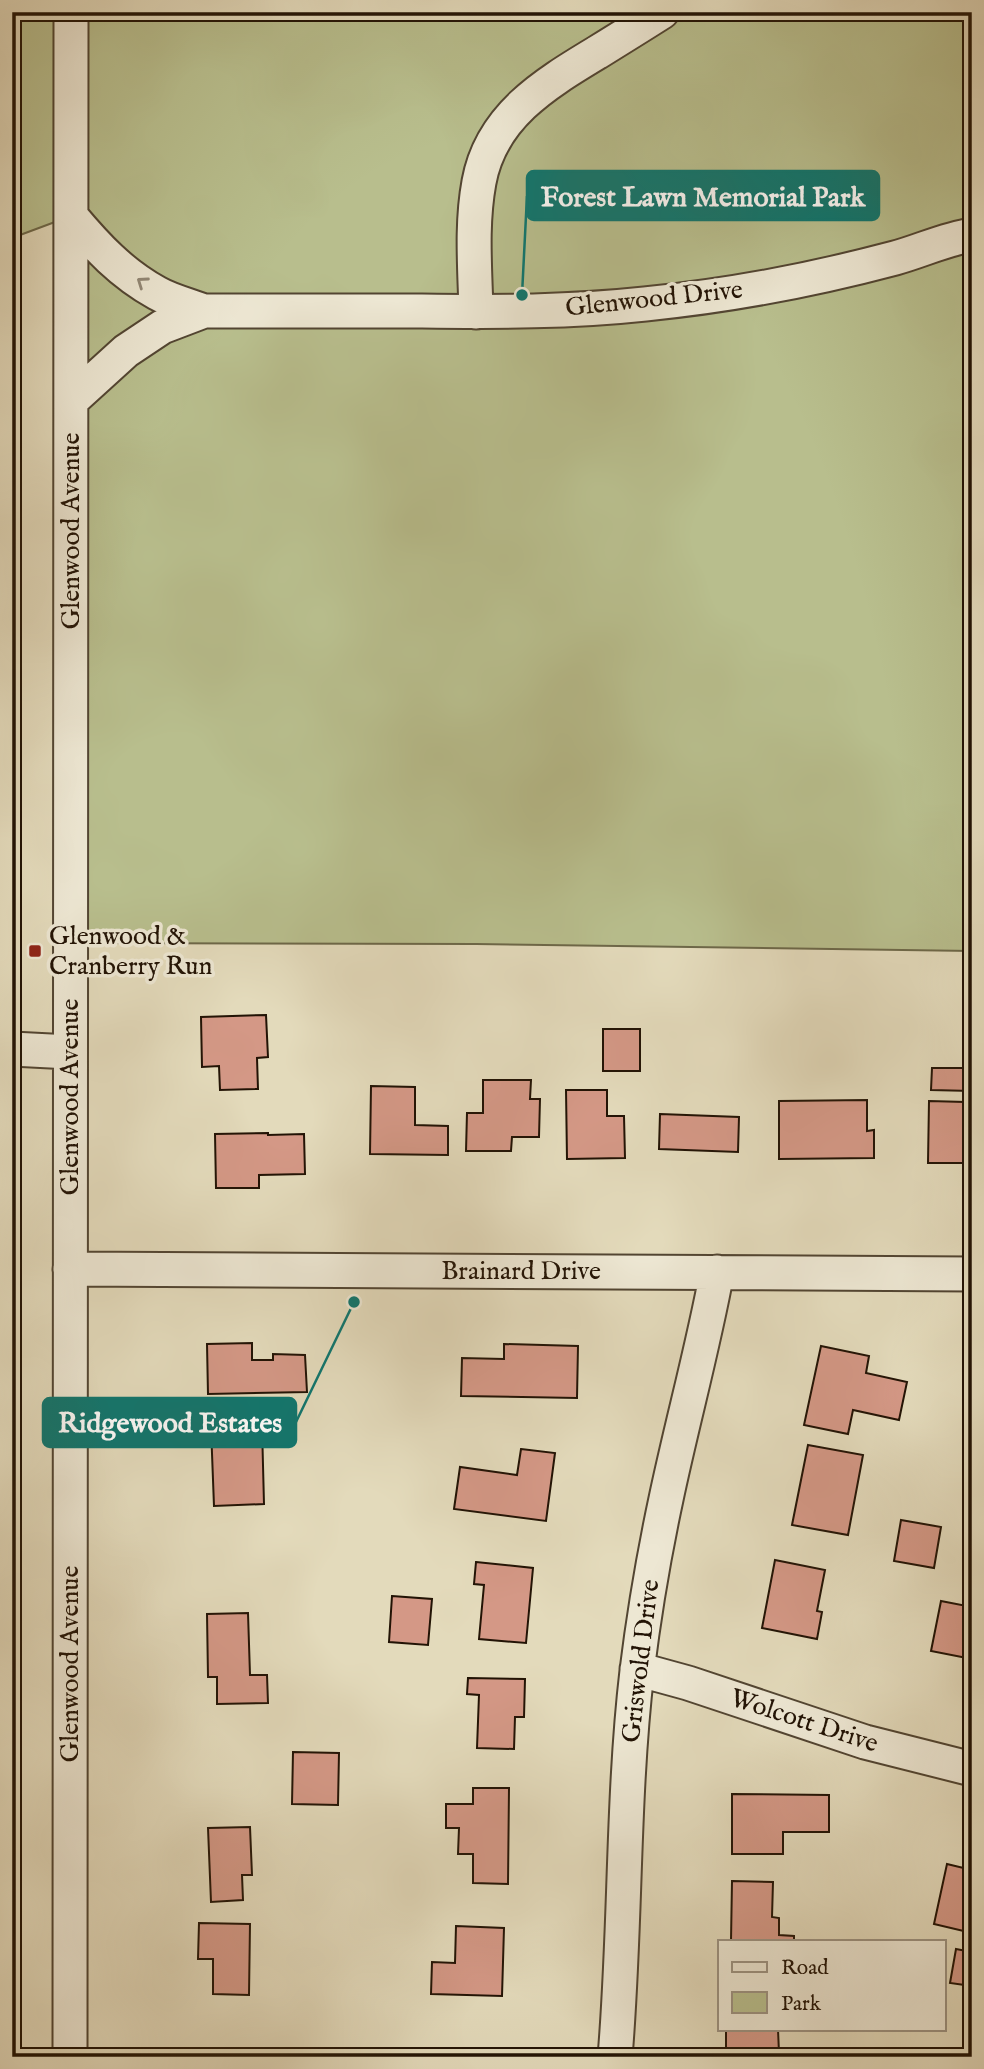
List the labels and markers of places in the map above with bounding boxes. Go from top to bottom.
callout: Forest Lawn Memorial Park [527,171,879,220]
place label: Glenwood & Cranberry Run [49,920,213,983]
marker: Glenwood & Cranberry Run [27,943,43,959]
callout: Ridgewood Estates [43,1398,296,1447]

